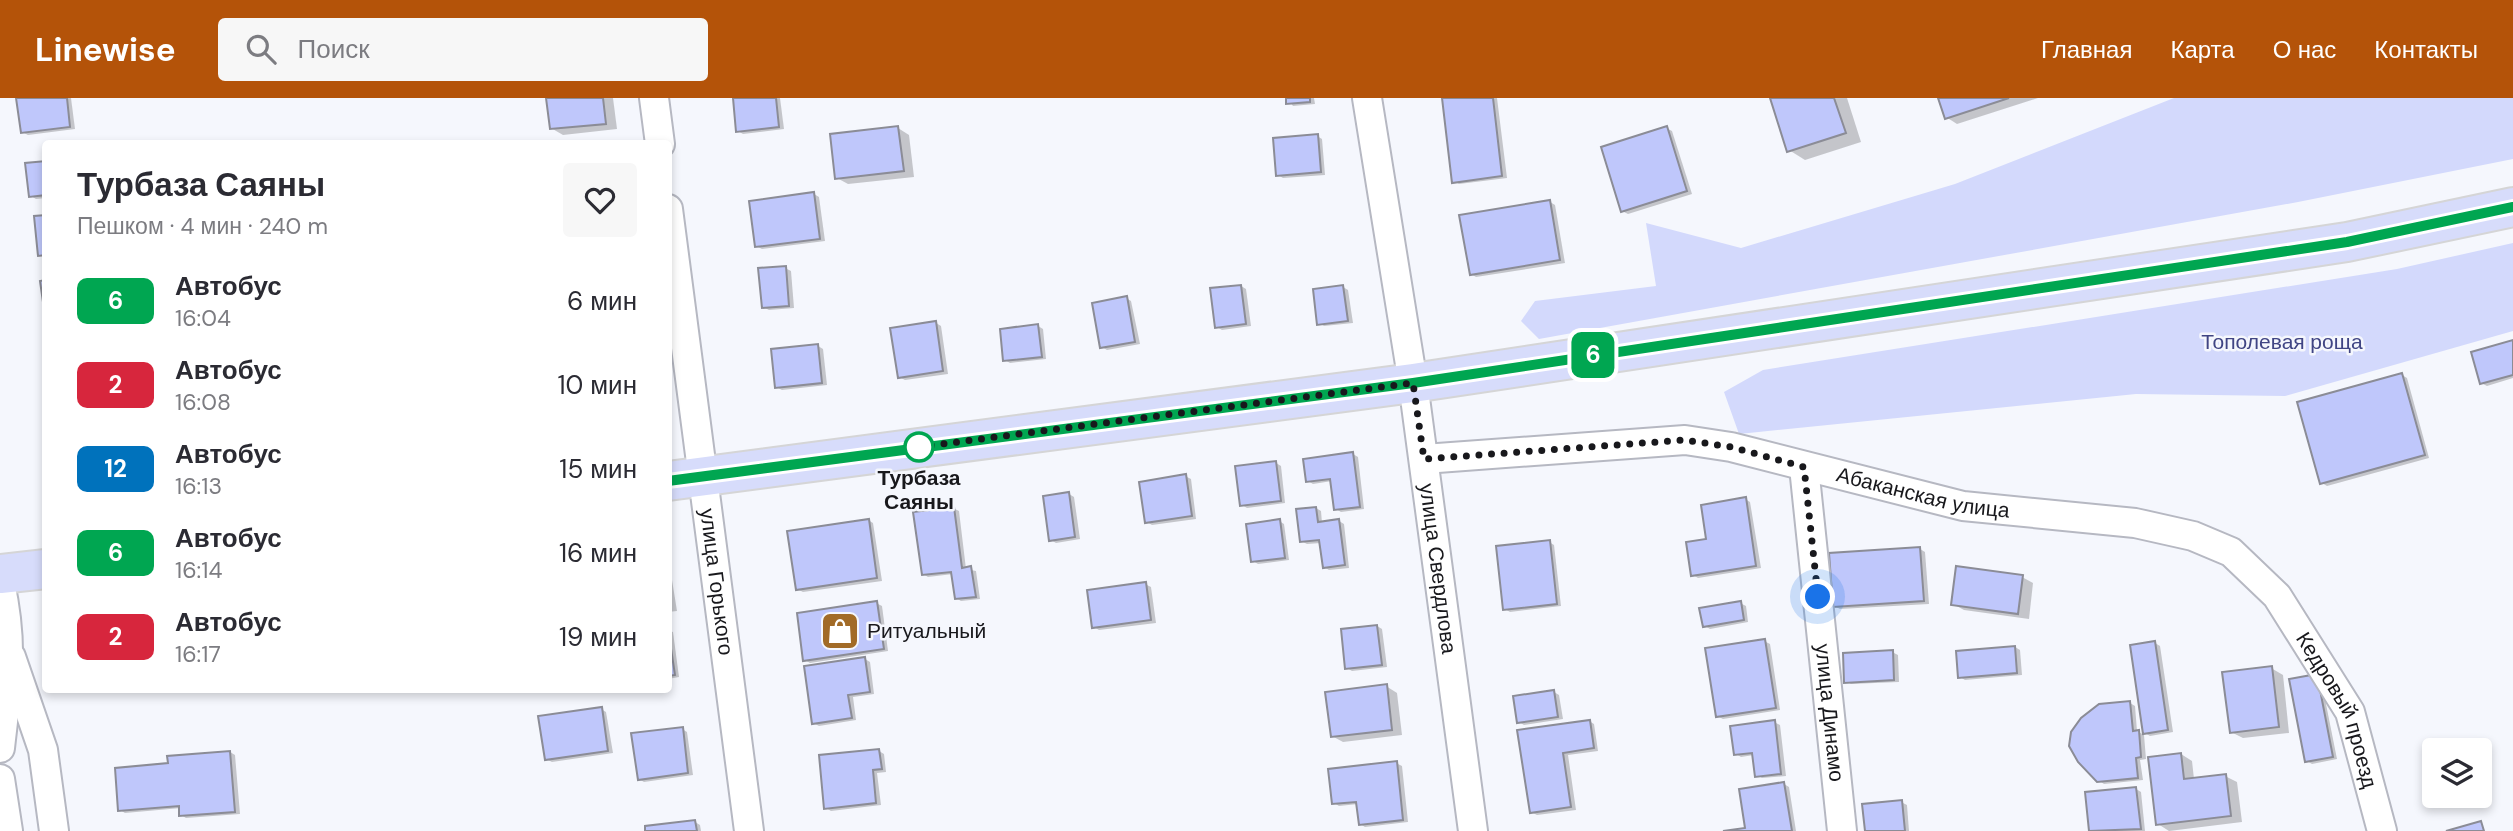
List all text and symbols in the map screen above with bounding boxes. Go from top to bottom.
search box [218,18,708,81]
text: Linewise [35,28,176,71]
icon: search [242,30,280,68]
text: Поиск [298,32,370,66]
text: Главная [2041,34,2132,65]
text: Карта [2170,34,2235,65]
text: О нас [2273,34,2336,65]
text: Контакты [2374,34,2478,65]
text: Турбаза Саяны [77,163,325,206]
button: heart [563,163,637,237]
text: Пешком · 4 мин · 240 m [77,211,328,241]
text: Автобус [175,269,282,303]
text: 6 мин [567,284,637,318]
text: 6 [108,285,123,316]
text: 16:04 [175,303,231,333]
park label: Тополевая роща [2201,328,2363,356]
line badge: 6 [1570,332,1616,378]
text: 6 [1585,339,1601,370]
text: Автобус [175,353,282,387]
text: 10 мин [557,368,637,402]
text: 2 [109,369,122,400]
text: 16:08 [175,387,231,417]
marker: Турбаза Саяны [904,432,934,462]
text: Автобус [175,437,282,471]
text: 15 мин [559,452,637,486]
text: 12 [104,453,127,484]
street label: Абаканская улица [1834,460,2011,525]
place label: Турбаза Саяны [877,464,961,516]
text: 16:13 [175,471,222,501]
street label: улица Свердлова [1413,482,1463,656]
street label: улица Горького [693,507,740,657]
text: Автобус [175,521,282,555]
text: 16 мин [559,536,637,570]
text: 6 [108,537,123,568]
text: 16:14 [175,555,222,585]
your location [1800,579,1835,614]
text: Автобус [175,605,282,639]
shop icon: Ритуальный [819,610,861,652]
place label: Ритуальный [867,617,986,645]
text: 19 мин [559,620,637,654]
text: 2 [109,621,122,652]
street label: Кедровый проезд [2289,627,2384,791]
text: 16:17 [175,639,221,669]
street label: улица Динамо [1809,642,1851,783]
map controls [2422,738,2492,808]
button: layers [2422,738,2492,808]

